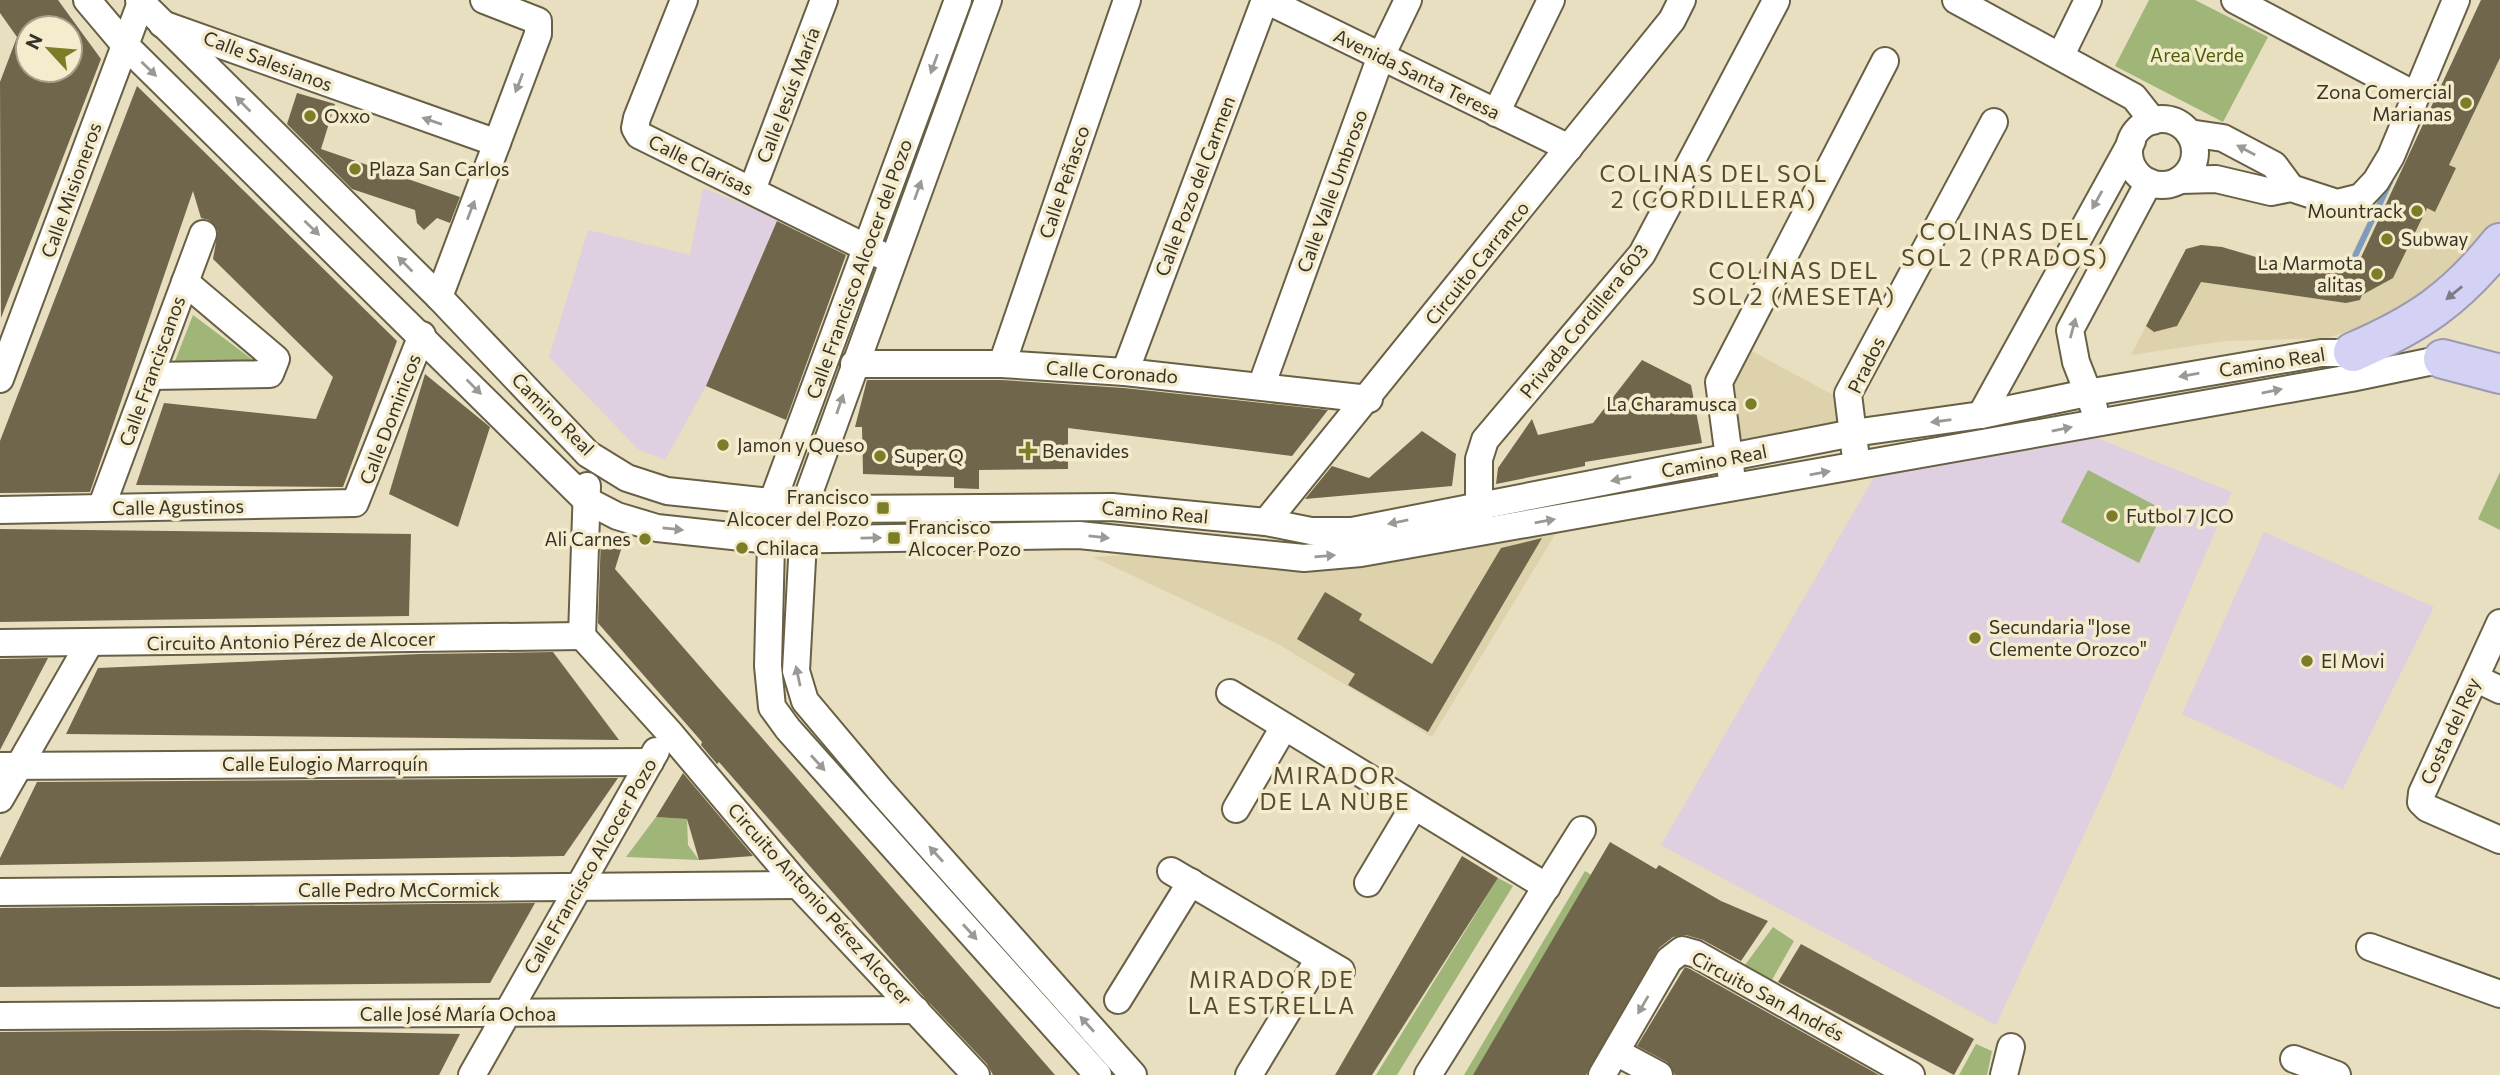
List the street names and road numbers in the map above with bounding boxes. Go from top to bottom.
street label: Avenida Santa Teresa [1330,23,1504,124]
street label: Calle Jesús María [751,24,824,166]
street label: Calle Salesianos [200,25,336,96]
street label: Calle Pozo del Carmen [1150,92,1240,279]
street label: Calle Valle Umbroso [1291,106,1372,275]
street label: Calle Misioneros [35,119,106,261]
street label: Calle Peñasco [1033,122,1094,241]
street label: Calle Clarisas [645,129,757,200]
street label: Calle Francisco Alcocer del Pozo [801,136,916,402]
street label: Circuito Carranco [1420,196,1533,329]
street label: Privada Cordillera 603 [1514,239,1653,402]
street label: Calle Franciscanos [114,293,189,449]
street label: Prados [1842,333,1889,397]
street label: Camino Real [2217,342,2327,381]
street label: Calle Dominicos [354,350,425,487]
street label: Calle Coronado [1045,355,1179,388]
street label: Camino Real [507,368,599,460]
street label: Camino Real [1659,439,1769,482]
street label: Calle Agustinos [112,494,244,519]
street label: Camino Real [1101,495,1209,528]
street label: Circuito Antonio Pérez de Alcocer [146,626,436,655]
street label: Costa del Rey [2415,674,2484,788]
street label: Calle Eulogio Marroquín [222,752,428,775]
street label: Calle Francisco Alcocer Pozo [518,754,661,978]
street label: Circuito Antonio Pérez Alcocer [723,798,918,1010]
street label: Calle Pedro McCormick [298,878,500,901]
street label: Circuito San Andrés [1688,946,1848,1045]
street label: Calle José María Ochoa [360,1002,556,1025]

